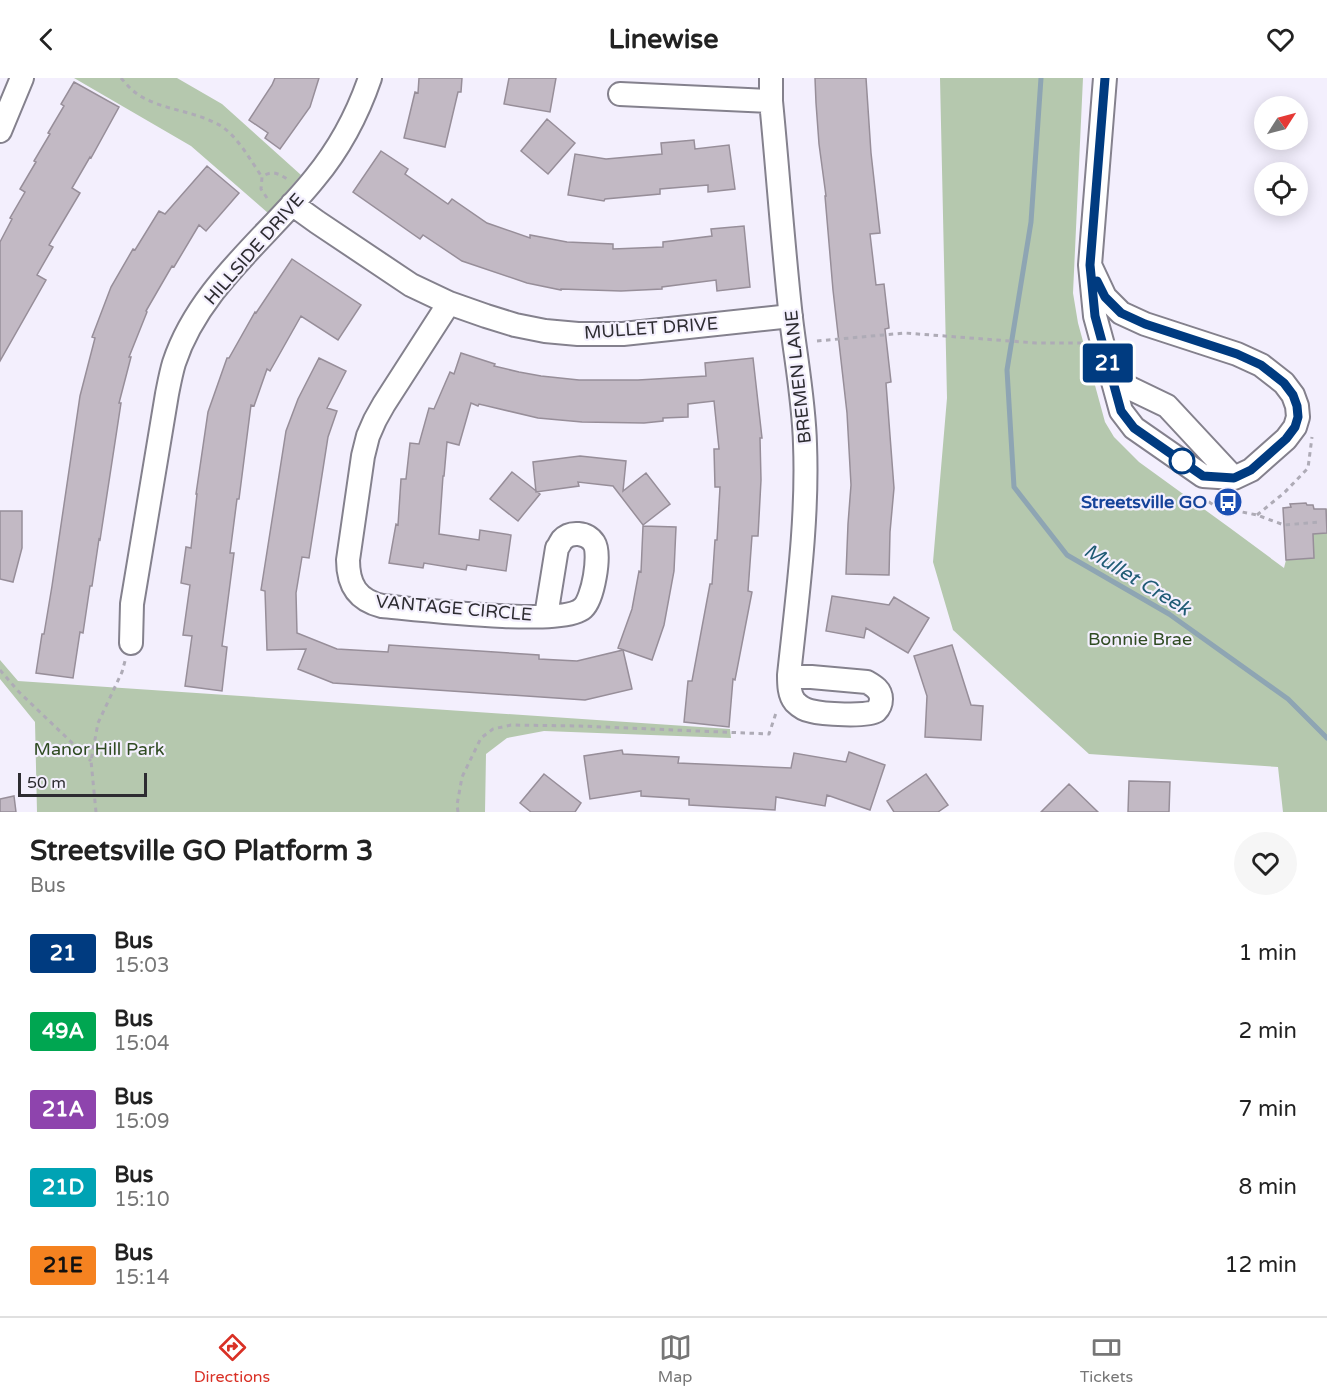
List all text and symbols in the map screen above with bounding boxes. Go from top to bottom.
icon: back [30,23,63,56]
text: Linewise [608,23,719,56]
icon: heart [1264,23,1297,56]
north arrow [1254,96,1308,150]
map controls [1254,96,1308,216]
button: locate [1254,162,1308,216]
street label: HILLSIDE DRIVE [200,189,308,309]
street label: BREMEN LANE [780,309,816,445]
street label: MULLET DRIVE [583,312,719,344]
line badge: 21 [1081,344,1135,382]
text: 21 [1095,351,1121,376]
unlabelled marker [1169,448,1195,474]
bus stop icon: Streetsville GO [1212,486,1244,518]
place label: Streetsville GO [1081,491,1207,513]
water label: Mullet Creek [1079,539,1196,622]
street label: VANTAGE CIRCLE [375,590,533,626]
park label: Bonnie Brae [1088,628,1192,650]
park label: Manor Hill Park [34,738,165,760]
scale bar [18,770,147,798]
text: 50 m [27,773,66,793]
button: heart [1234,832,1297,895]
text: Streetsville GO Platform 3 [30,834,373,868]
text: Bus [30,874,66,898]
text: Bus [114,928,153,954]
text: 1 min [1238,940,1297,966]
text: 21 [50,941,76,966]
text: 15:03 [114,954,169,978]
text: Bus [114,1006,153,1032]
text: 2 min [1238,1018,1297,1044]
text: 49A [42,1019,84,1044]
text: 15:04 [114,1032,170,1056]
text: Bus [114,1084,153,1110]
text: 7 min [1238,1096,1297,1122]
text: 21A [42,1097,84,1122]
text: 15:09 [114,1110,170,1134]
text: Bus [114,1162,153,1188]
text: 8 min [1238,1174,1297,1200]
text: 21D [42,1175,84,1200]
text: 15:10 [114,1188,170,1212]
text: Bus [114,1240,153,1266]
text: 12 min [1225,1252,1297,1278]
text: 21E [43,1253,83,1278]
text: 15:14 [114,1266,169,1290]
tab: Directions [194,1331,270,1387]
tab: Map [658,1331,692,1387]
tab: Tickets [1080,1331,1133,1387]

